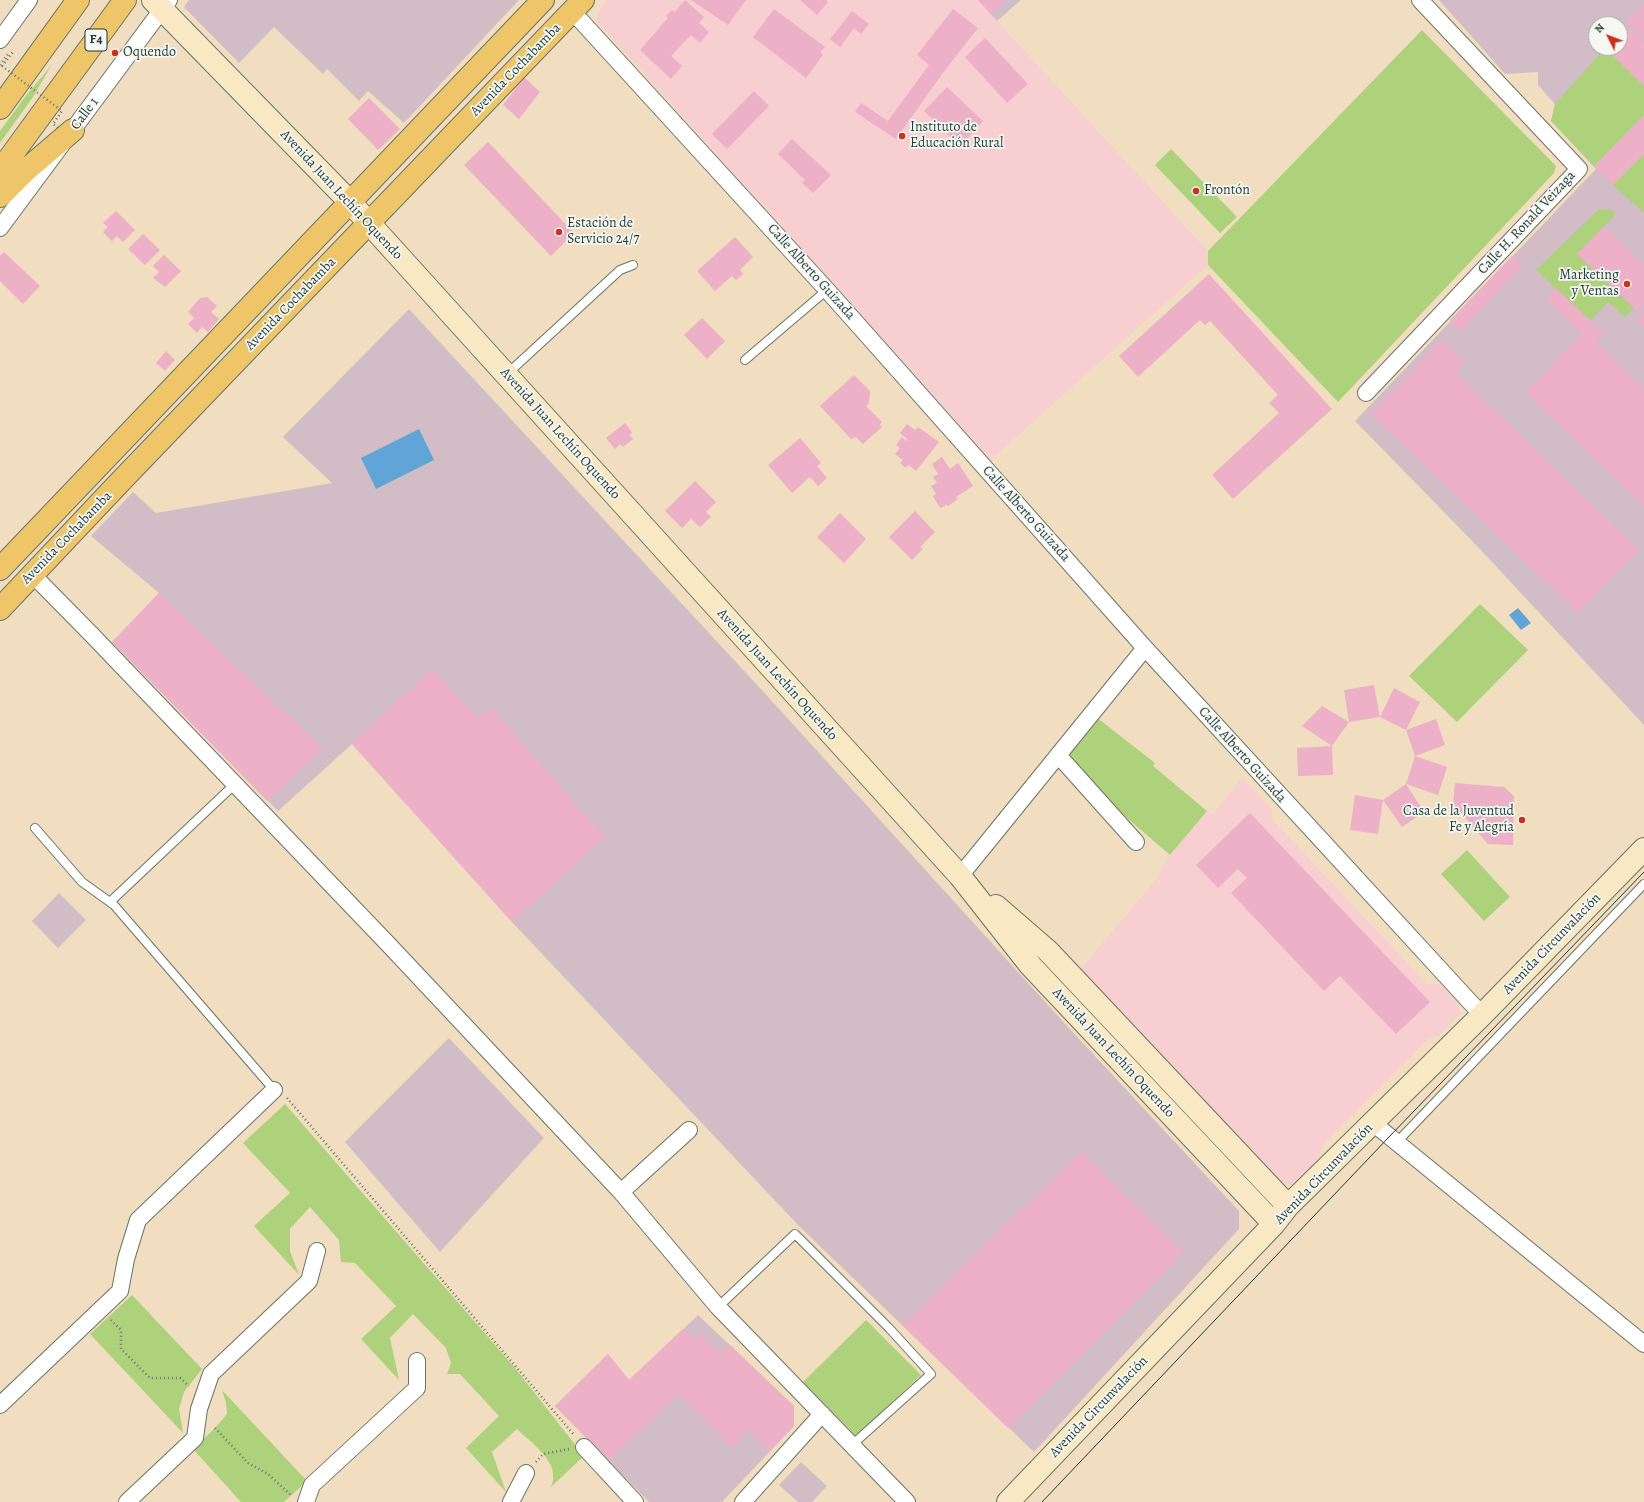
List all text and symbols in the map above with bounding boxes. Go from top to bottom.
north arrow [1588,16,1628,56]
street label: Avenida Cochabamba [467,20,565,120]
text: N [1591,20,1608,36]
road number: F4 [85,29,107,51]
place label: Oquendo [123,45,176,61]
marker: Oquendo [110,48,120,58]
street label: Calle 1 [67,95,103,133]
place label: Instituto de Educación Rural [910,120,1004,152]
street label: Avenida Juan Lechín Oquendo [276,127,406,263]
marker: Instituto de Educación Rural [897,131,907,141]
street label: Calle H. Ronald Veizaga [1475,168,1579,278]
place label: Frontón [1204,183,1250,199]
marker: Frontón [1191,186,1201,196]
place label: Estación de Servicio 24/7 [567,216,639,248]
street label: Calle Alberto Guizada [764,221,858,323]
marker: Estación de Servicio 24/7 [554,227,564,237]
street label: Avenida Cochabamba [242,254,340,354]
place label: Marketing y Ventas [1559,268,1619,300]
marker: Marketing y Ventas [1622,279,1632,289]
street label: Avenida Juan Lechín Oquendo [496,365,624,503]
street label: Calle Alberto Guizada [979,463,1073,565]
street label: Avenida Cochabamba [18,488,116,588]
street label: Avenida Juan Lechín Oquendo [713,606,841,744]
street label: Calle Alberto Guizada [1195,704,1289,806]
place label: Casa de la Juventud Fe y Alegría [1403,804,1514,836]
marker: Casa de la Juventud Fe y Alegría [1517,815,1527,825]
street label: Avenida Circunvalación [1499,890,1605,998]
street label: Avenida Juan Lechín Oquendo [1048,985,1178,1121]
street label: Avenida Circunvalación [1271,1120,1377,1228]
street label: Avenida Circunvalación [1046,1353,1152,1461]

